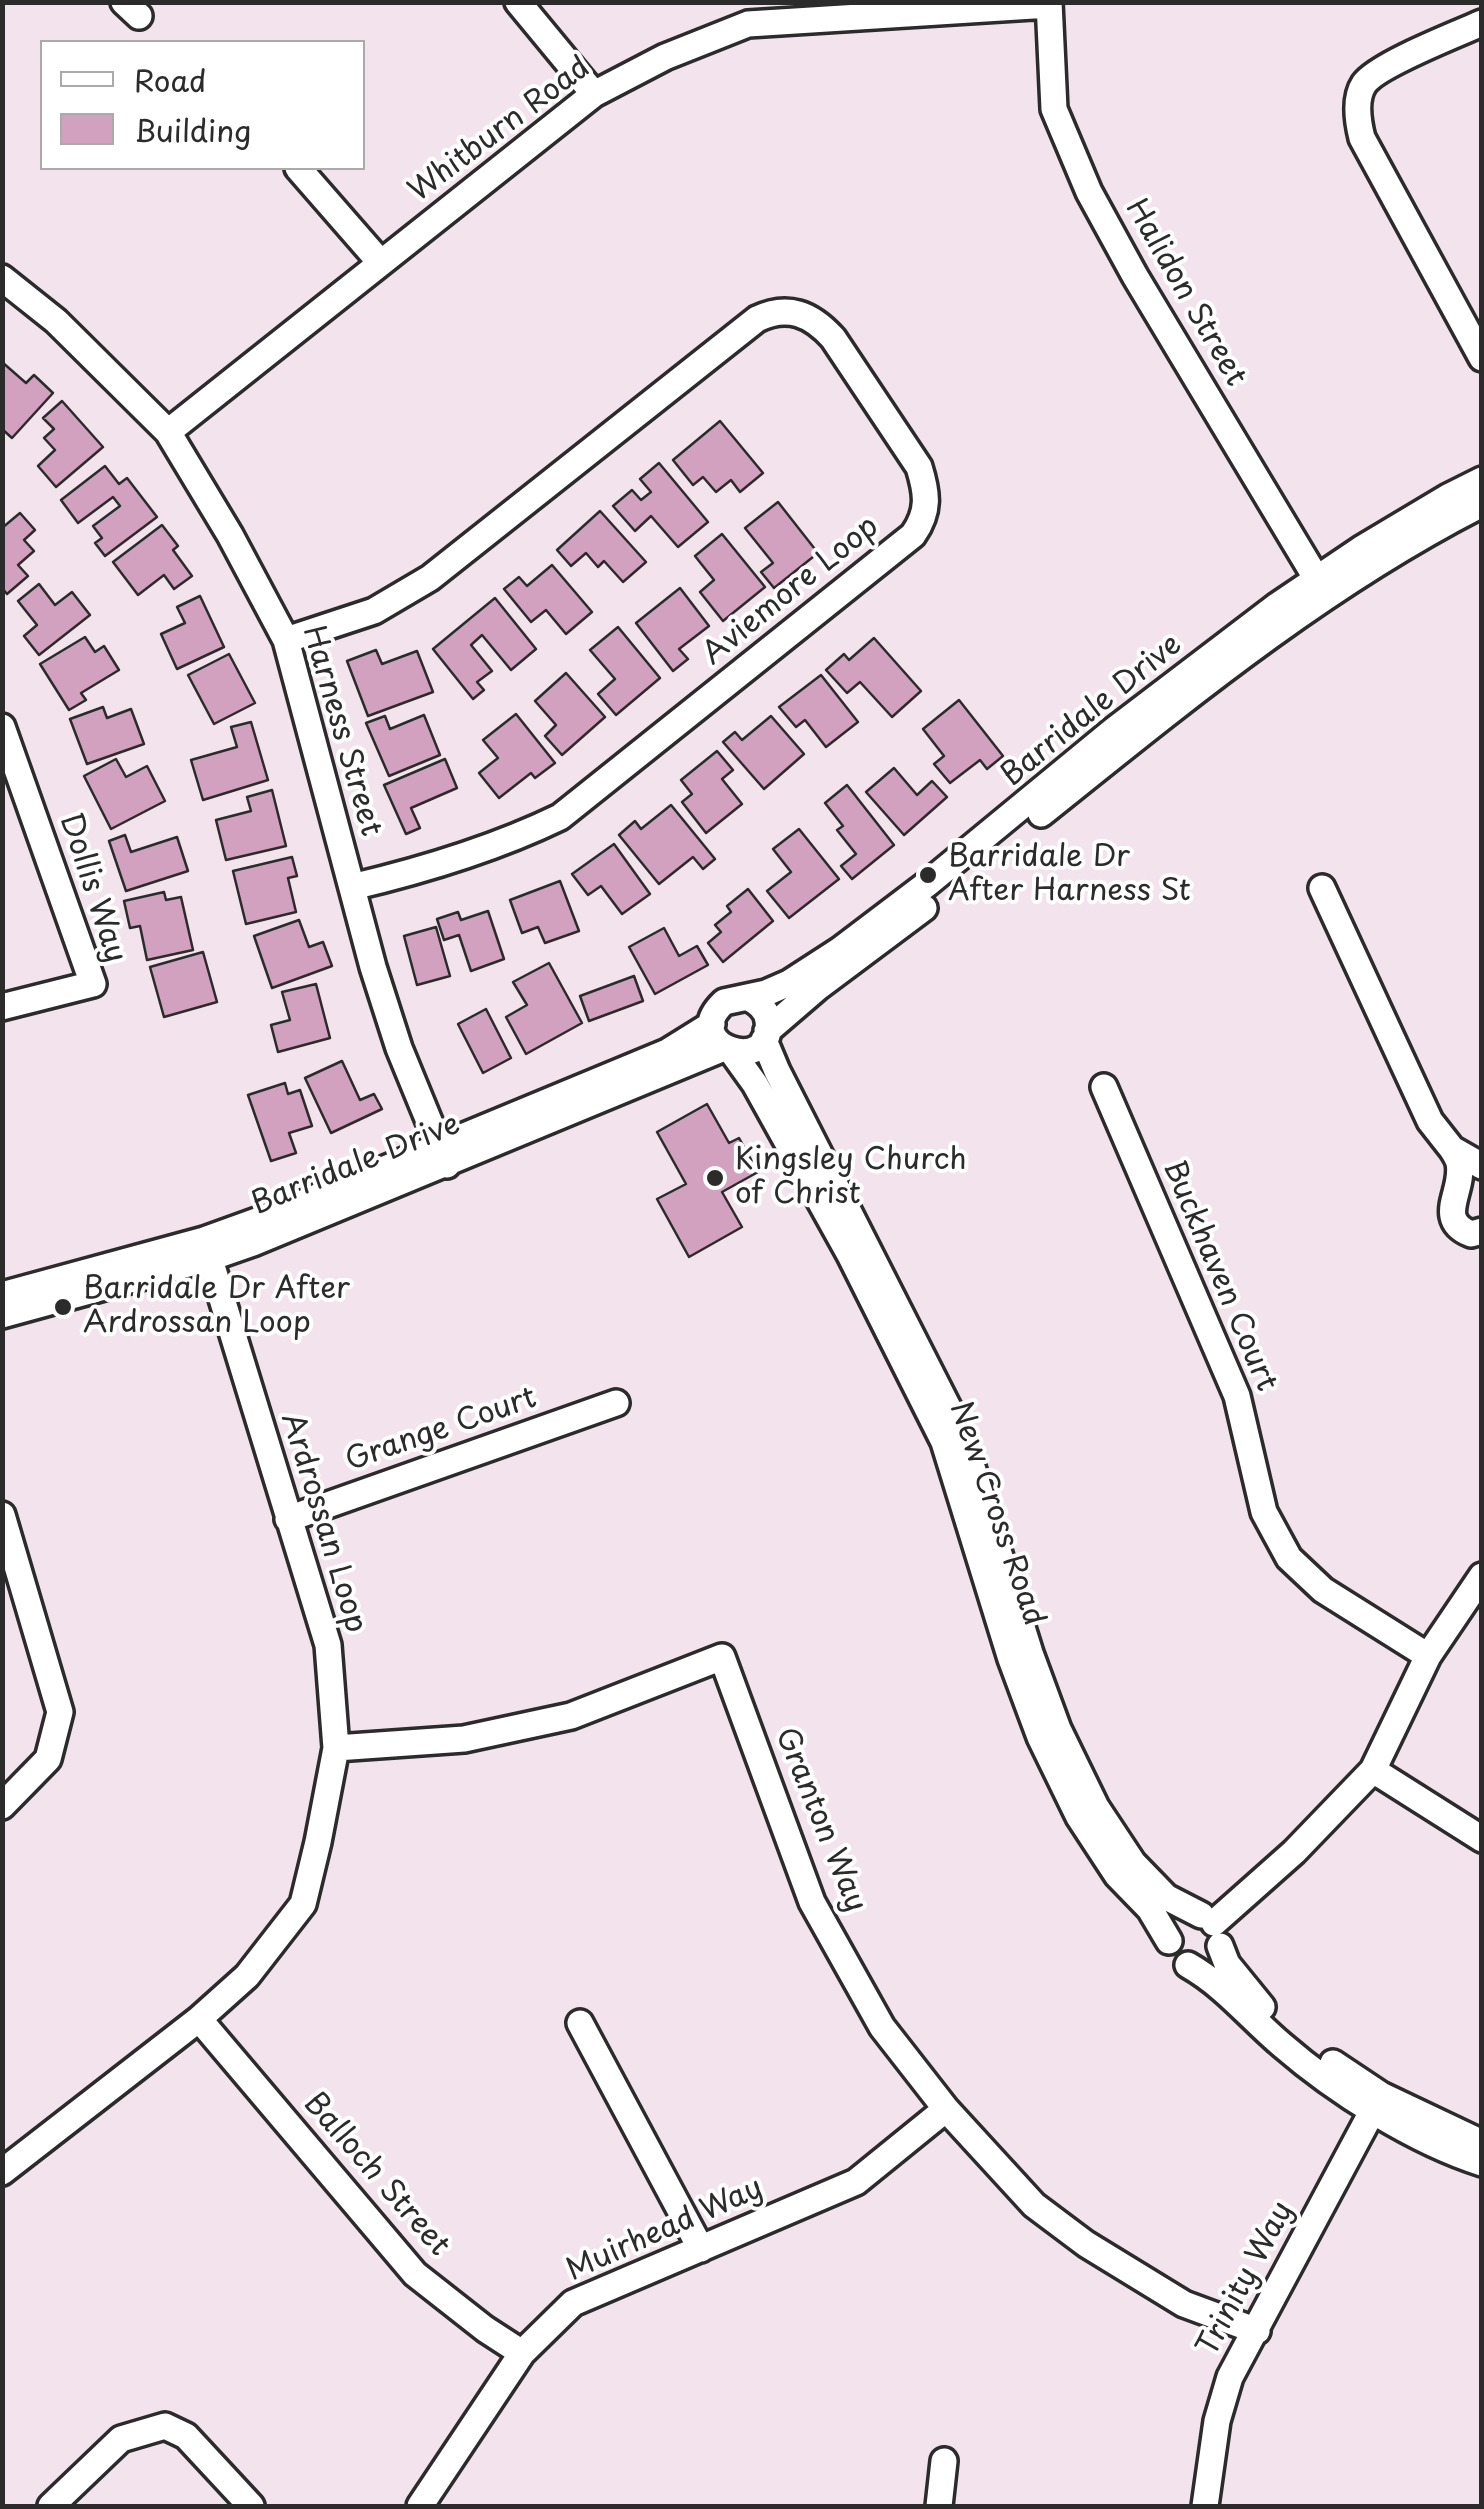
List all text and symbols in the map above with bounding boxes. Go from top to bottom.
legend [40,40,365,170]
street label: Whitburn Road [402,50,598,210]
text: Road [134,57,207,102]
text: Building [134,107,251,152]
street label: Halidon Street [1117,193,1253,393]
street label: Aviemore Loop [696,509,886,673]
street label: Harness Street [294,622,388,840]
street label: Barridale Drive [995,627,1189,795]
street label: Dollis Way [51,809,133,967]
place label: Barridale Dr After Harness St [948,840,1191,910]
marker: Barridale Dr After Harness St [917,864,939,886]
street label: Barridale Drive [247,1107,465,1223]
place label: Kingsley Church of Christ [735,1143,967,1214]
street label: Buckhaven Court [1154,1155,1284,1397]
marker: Kingsley Church of Christ [704,1167,726,1189]
place label: Barridale Dr After Ardrossan Loop [83,1272,350,1342]
marker: Barridale Dr After Ardrossan Loop [52,1296,74,1318]
street label: Grange Court [341,1381,541,1479]
street label: New Cross Road [941,1397,1051,1631]
street label: Ardrossan Loop [273,1409,373,1637]
street label: Granton Way [767,1723,873,1917]
street label: Balloch Street [295,2086,457,2264]
street label: Muirhead Way [561,2171,769,2289]
street label: Trinity Way [1190,2196,1302,2362]

